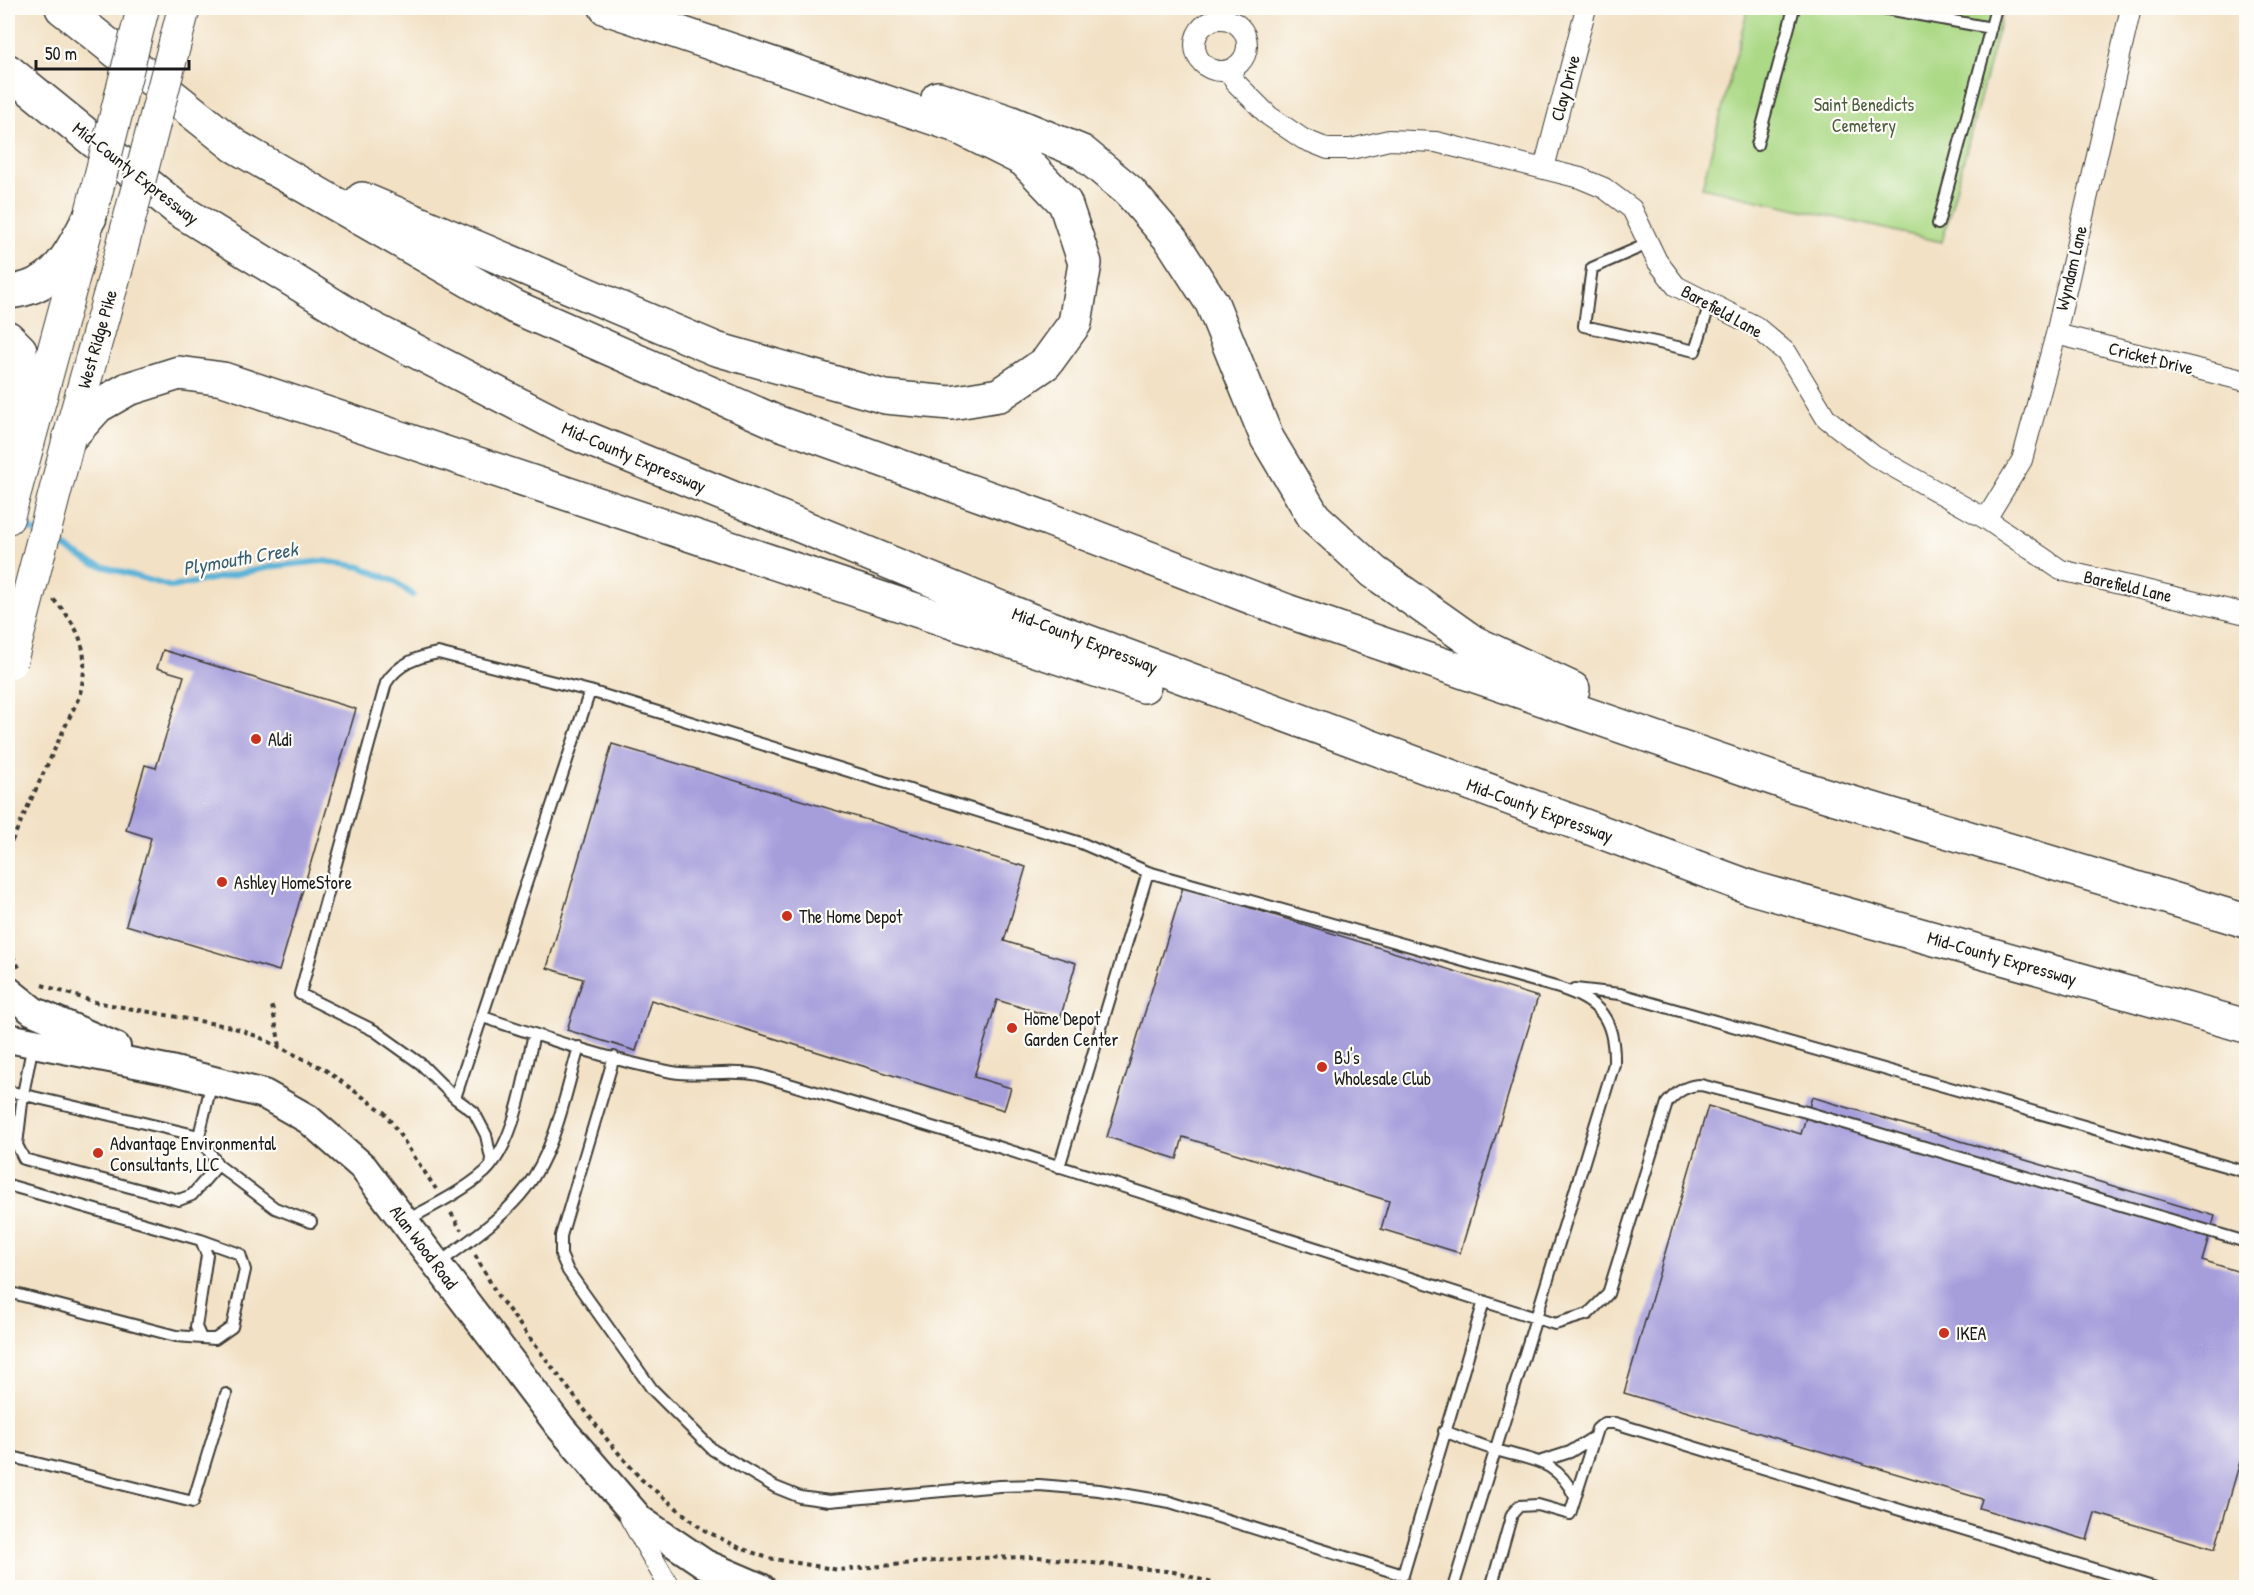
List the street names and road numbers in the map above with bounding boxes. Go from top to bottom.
street label: Clay Drive [1544,52,1586,124]
street label: Mid-County Expressway [68,116,205,231]
street label: Wyndam Lane [2049,223,2093,313]
street label: Barefield Lane [1677,278,1767,344]
street label: West Ridge Pike [71,287,123,391]
street label: Cricket Drive [2106,335,2196,381]
street label: Mid-County Expressway [558,415,710,499]
street label: Barefield Lane [2082,564,2174,608]
street label: Mid-County Expressway [1009,601,1162,679]
street label: Mid-County Expressway [1463,772,1617,848]
street label: Mid-County Expressway [1924,925,2080,991]
street label: Alan Wood Road [384,1200,464,1294]

